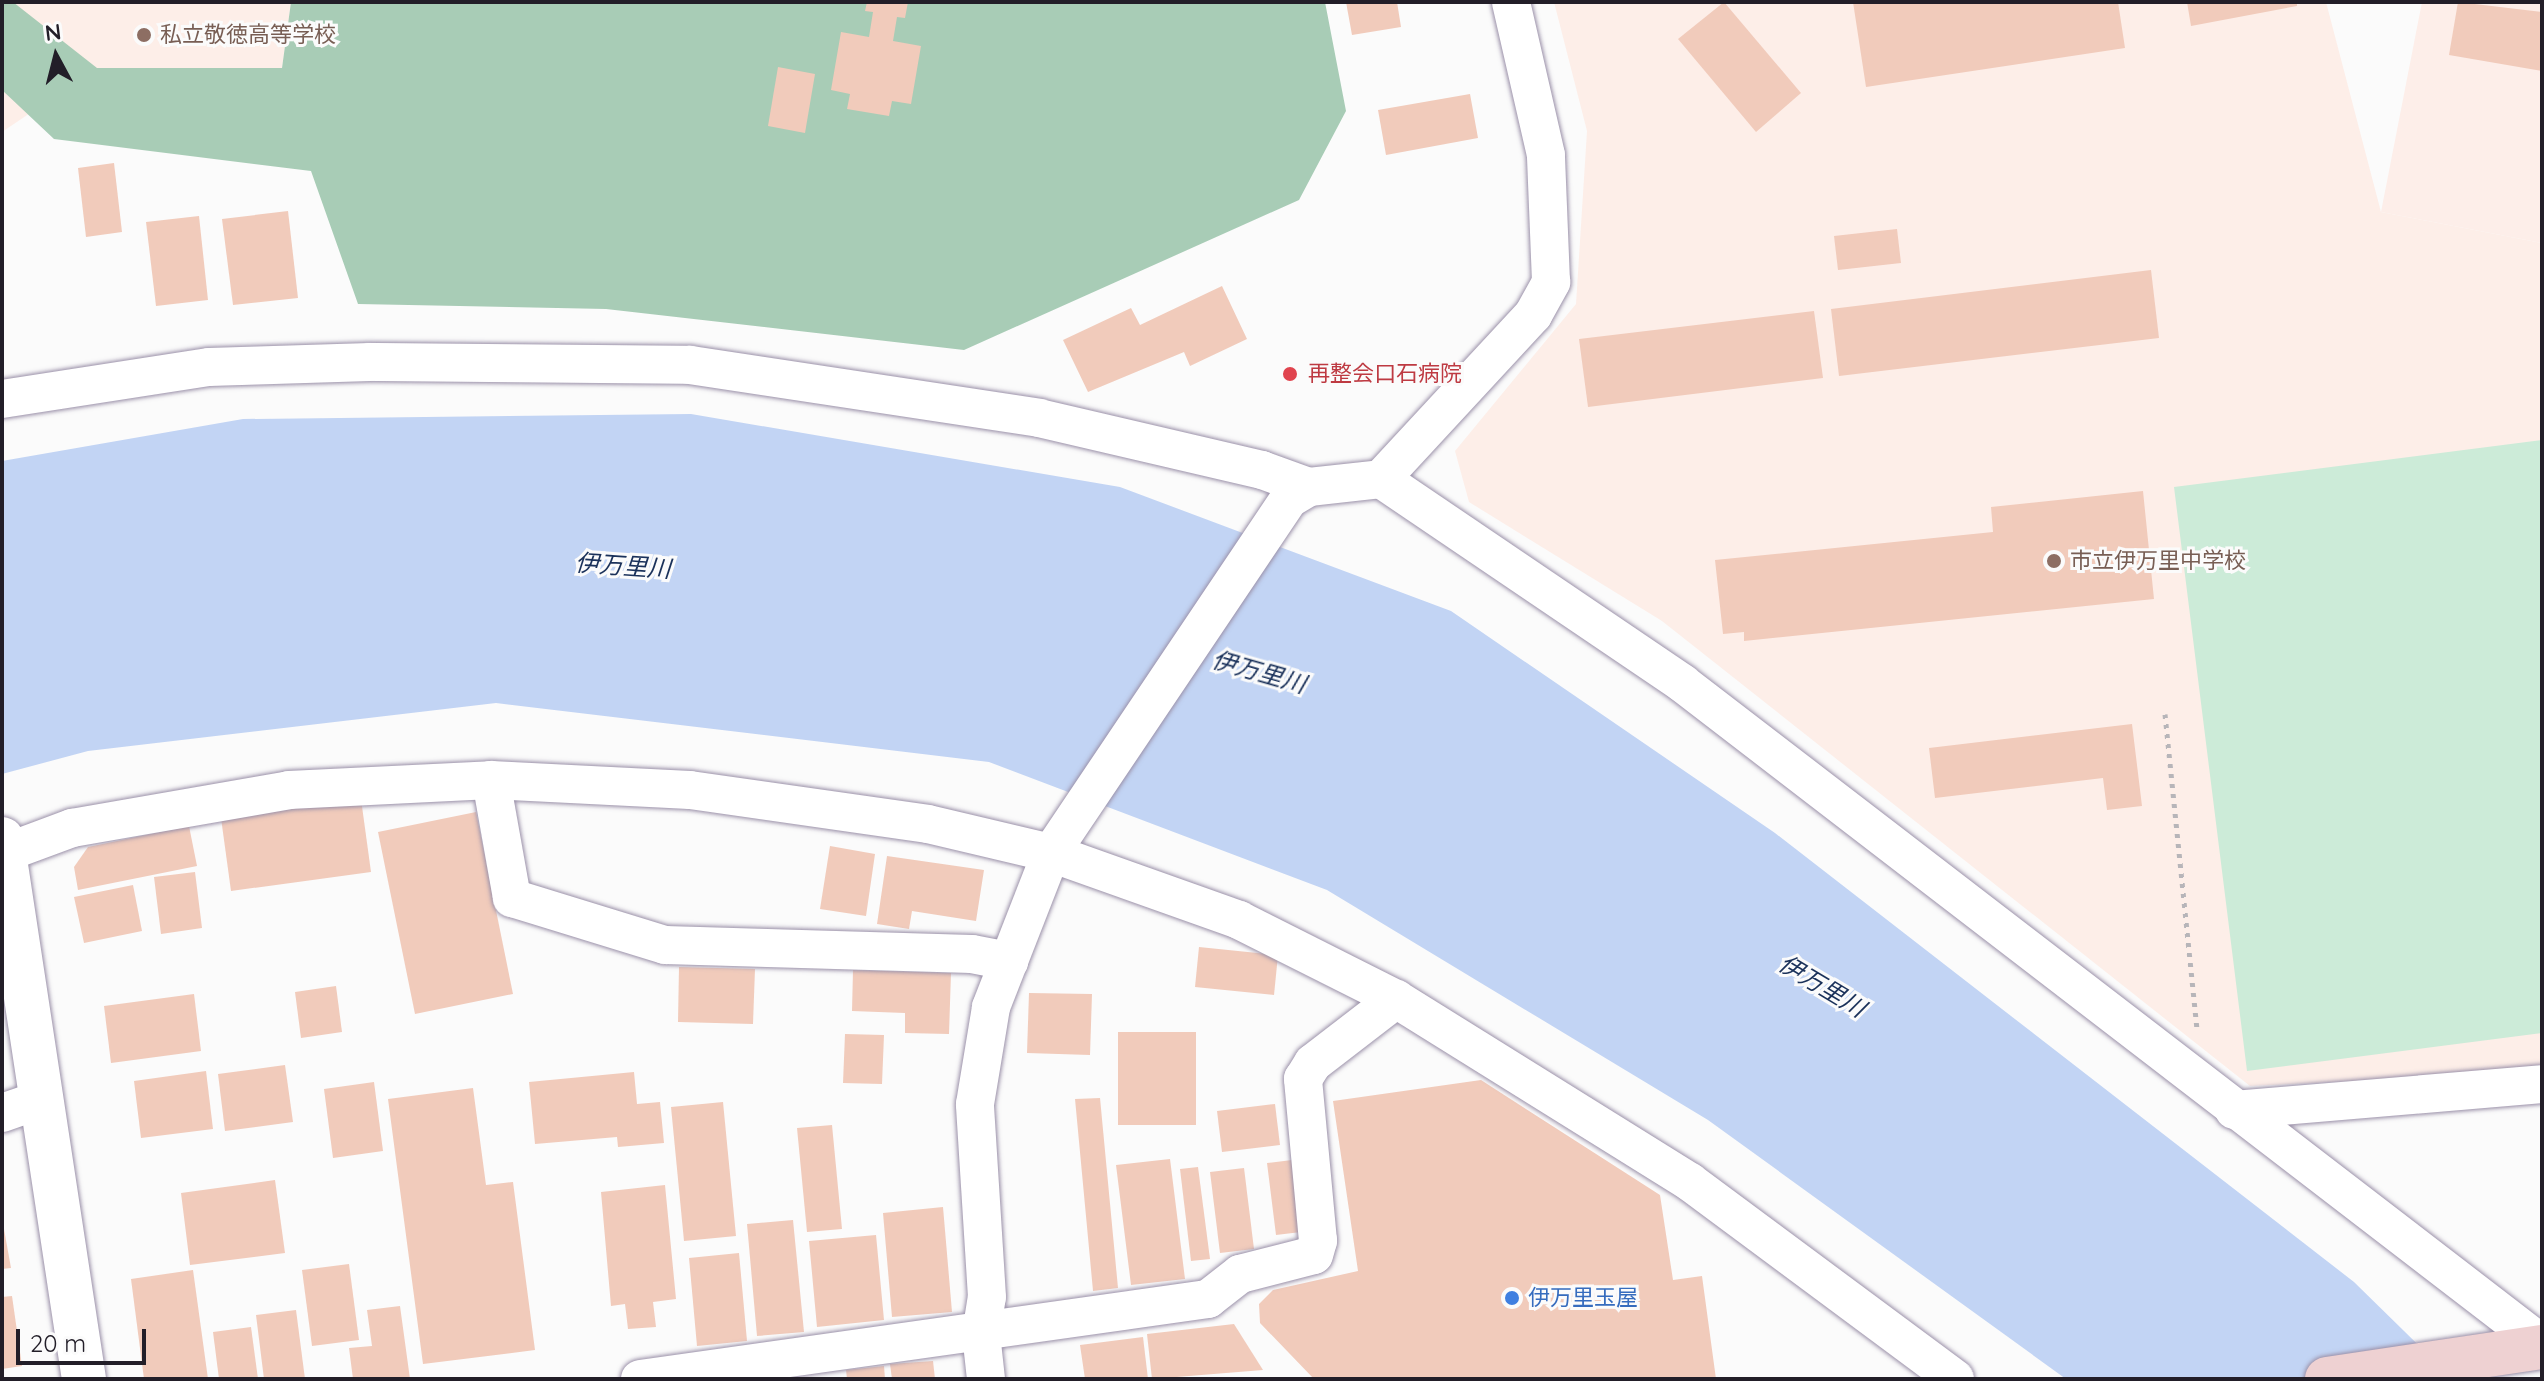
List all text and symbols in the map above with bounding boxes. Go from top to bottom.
north arrow [16,16,96,96]
text: N [43,17,63,47]
place label: 私立敬徳高等学校 [160,22,336,48]
marker: 私立敬徳高等学校 [135,26,153,44]
place label: 再整会口石病院 [1308,361,1462,387]
marker: 再整会口石病院 [1279,363,1301,385]
water label: 伊万里川 [574,548,672,584]
place label: 市立伊万里中学校 [2070,548,2246,574]
marker: 市立伊万里中学校 [2045,552,2063,570]
water label: 伊万里川 [1209,645,1309,699]
water label: 伊万里川 [1773,949,1871,1023]
place label: 伊万里玉屋 [1528,1285,1638,1311]
marker: 伊万里玉屋 [1503,1289,1521,1307]
scale bar [20,1313,150,1363]
text: 20 m [30,1328,86,1358]

